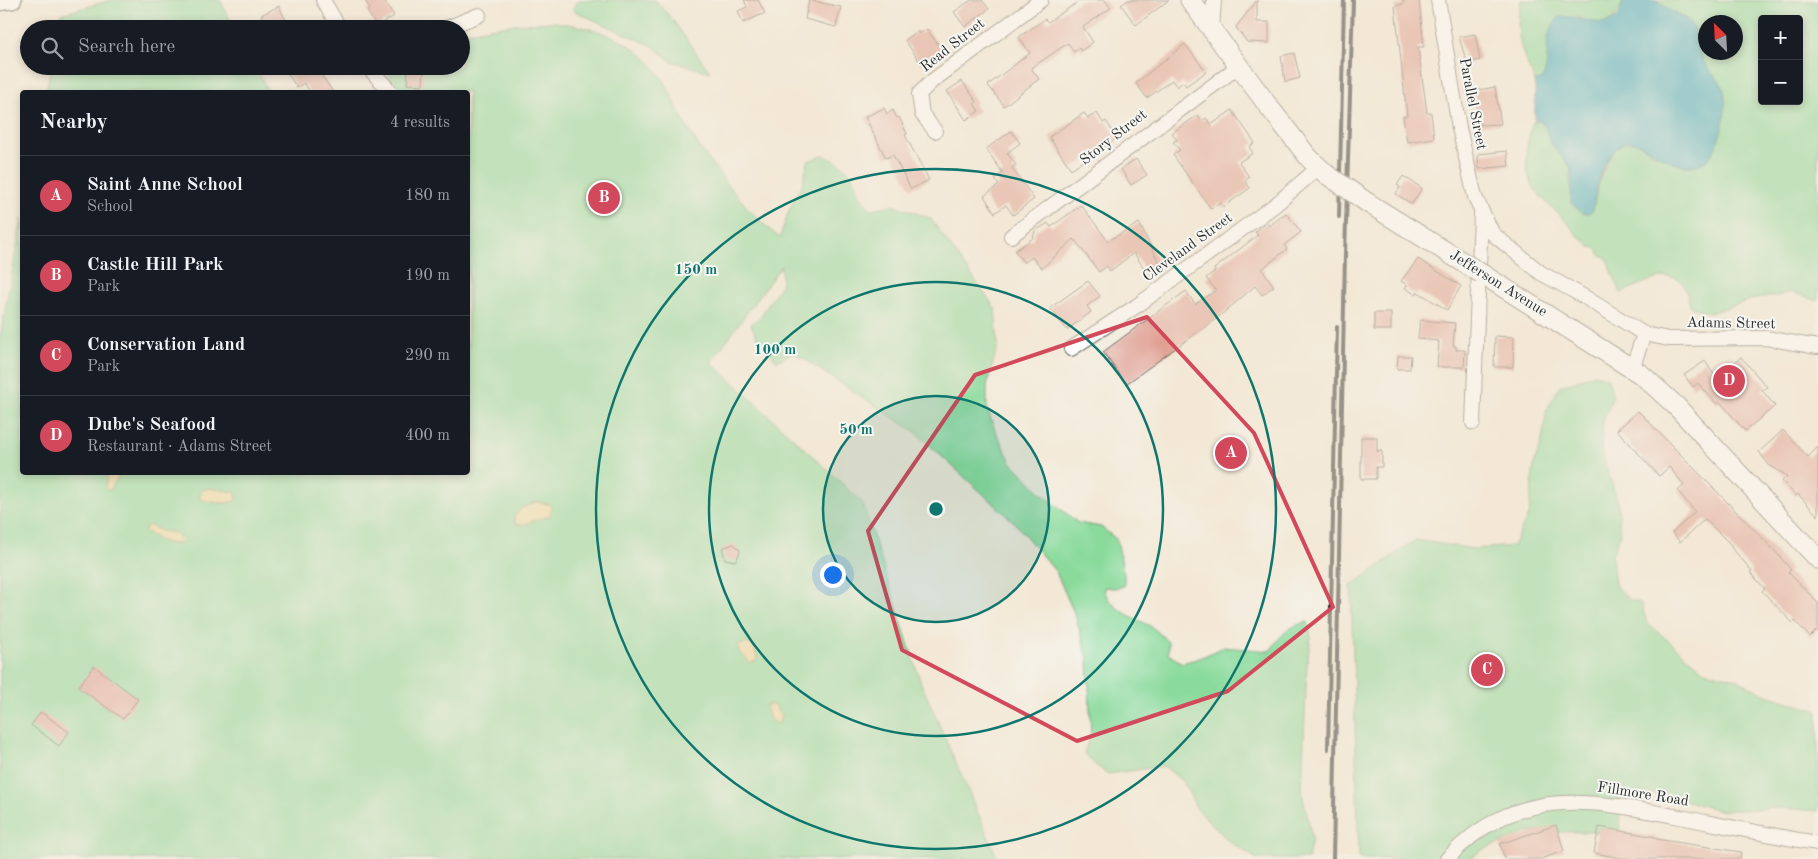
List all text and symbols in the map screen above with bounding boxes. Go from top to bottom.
north arrow [1698,15,1743,60]
map controls [1758,15,1803,105]
button: + [1758,15,1803,60]
street label: Read Street [918,16,988,76]
search box [20,20,470,75]
icon: search [38,34,66,62]
text: Search here [78,38,175,57]
street label: Parallel Street [1456,57,1488,151]
button: − [1758,60,1803,105]
street label: Story Street [1078,107,1150,169]
text: Nearby [40,112,108,133]
text: 4 results [390,115,450,131]
text: Saint Anne School [87,176,243,195]
pin: B [588,179,620,217]
text: A [50,188,62,204]
text: 180 m [405,188,450,204]
text: School [87,199,133,215]
street label: Cleveland Street [1141,211,1235,285]
street label: Jefferson Avenue [1447,248,1549,320]
text: Castle Hill Park [87,256,224,275]
text: 150 m [675,263,717,278]
text: B [50,268,62,284]
text: 190 m [405,268,450,284]
text: Park [87,279,120,295]
street label: Adams Street [1686,316,1776,332]
text: Conservation Land [87,336,245,355]
text: 100 m [754,343,796,358]
text: C [51,348,61,364]
text: 290 m [405,348,450,364]
text: Park [87,359,120,375]
pin: D [1713,362,1745,400]
text: Dube's Seafood [87,416,216,435]
text: 50 m [839,423,873,438]
text: D [50,428,62,444]
text: 400 m [405,428,450,444]
pin: A [1215,434,1247,472]
text: Restaurant · Adams Street [87,439,272,455]
centre of rings [927,500,945,518]
your location [820,562,846,588]
pin: C [1471,651,1503,689]
street label: Fillmore Road [1596,780,1690,810]

